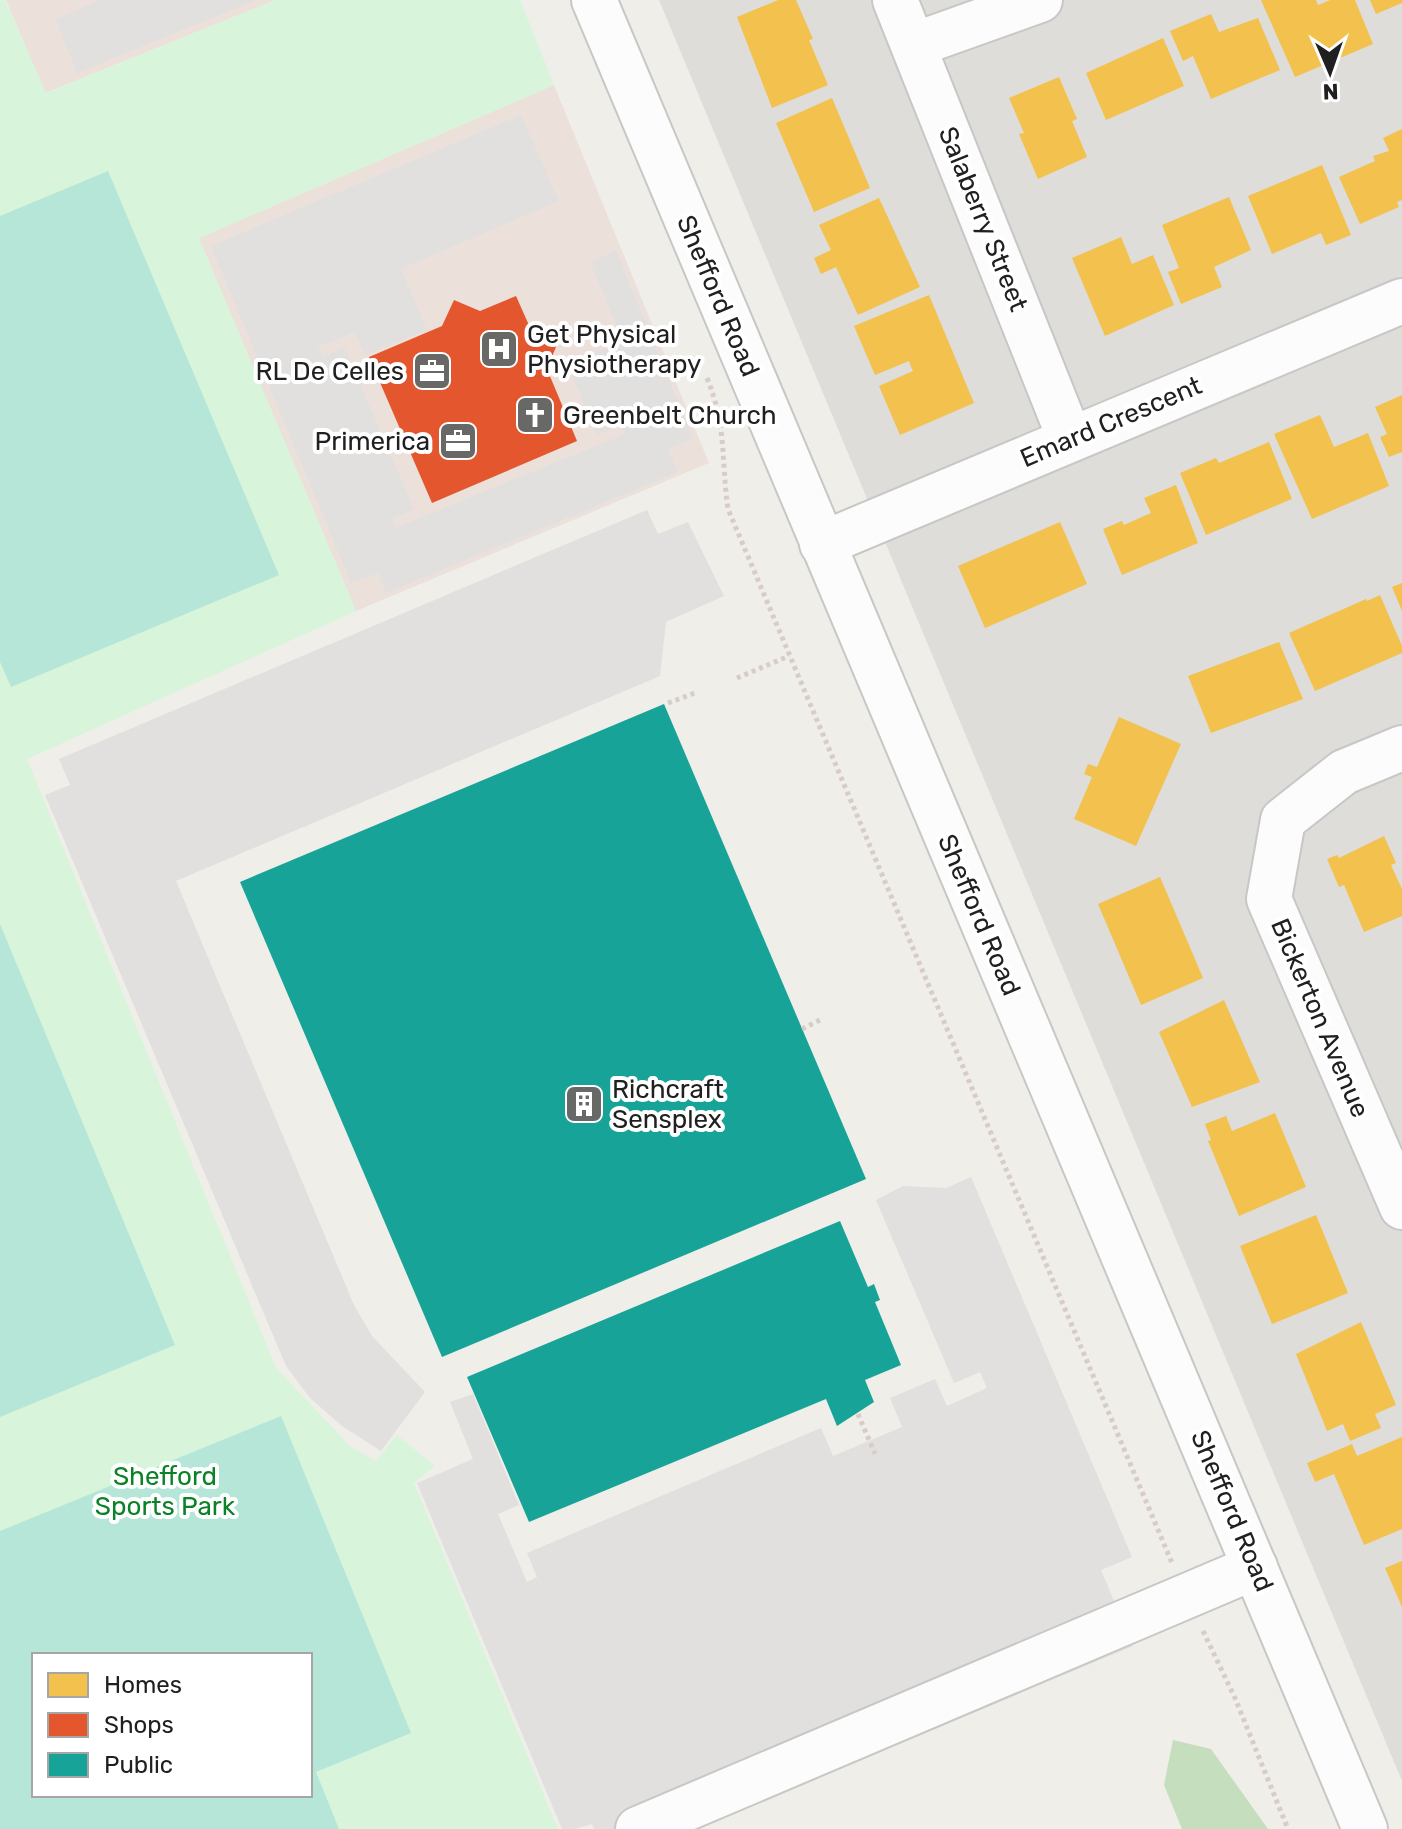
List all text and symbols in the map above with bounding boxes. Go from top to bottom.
north arrow [1290,32,1370,112]
text: N [1322,78,1339,105]
street label: Salaberry Street [932,122,1034,316]
street label: Shefford Road [670,211,766,381]
place label: Get Physical Physiotherapy [527,319,701,380]
hospital icon: Get Physical Physiotherapy [478,328,520,370]
office icon: RL De Celles [411,350,453,392]
place label: RL De Celles [255,356,404,387]
street label: Emard Crescent [1016,370,1206,474]
church icon: Greenbelt Church [514,394,556,436]
place label: Greenbelt Church [563,400,777,431]
office icon: Primerica [437,420,479,462]
place label: Primerica [315,426,430,457]
street label: Shefford Road [931,830,1027,1000]
street label: Bickerton Avenue [1264,914,1376,1122]
place label: Richcraft Sensplex [612,1074,724,1135]
building icon: Richcraft Sensplex [563,1083,605,1125]
street label: Shefford Road [1184,1426,1280,1596]
park label: Shefford Sports Park [95,1461,236,1522]
legend [32,1653,312,1797]
text: Homes [104,1671,182,1699]
text: Shops [104,1711,174,1739]
text: Public [104,1751,173,1779]

